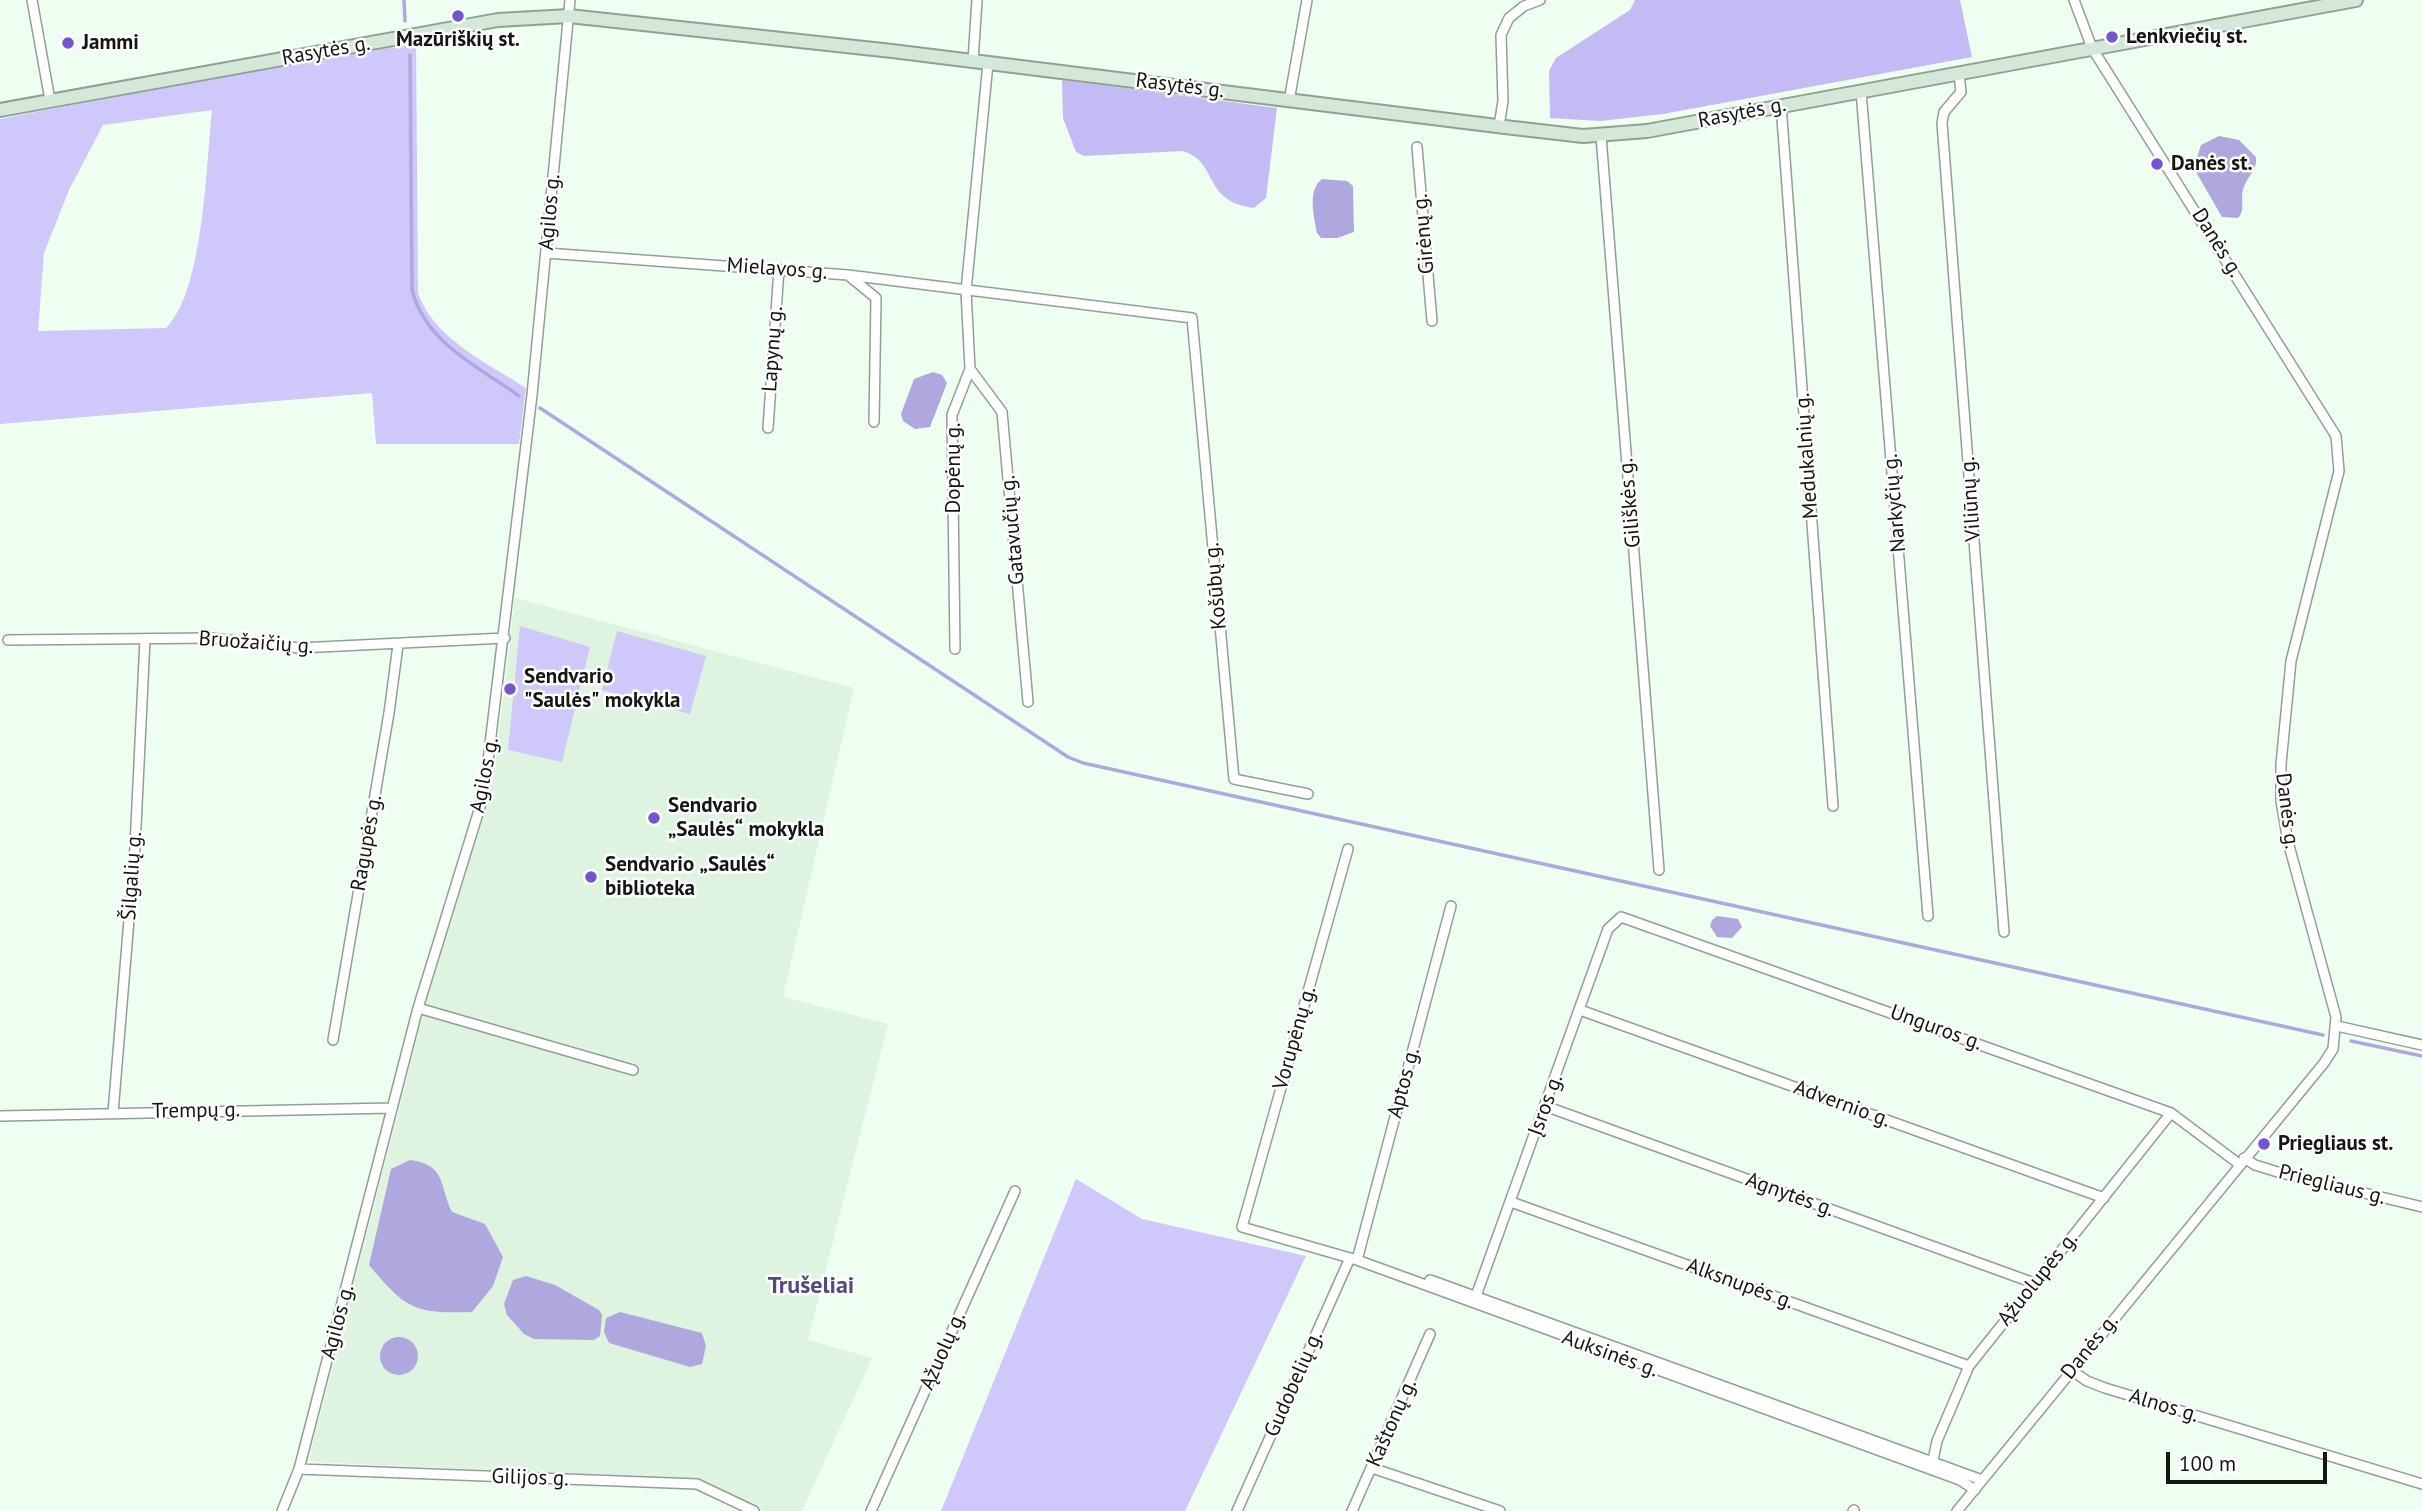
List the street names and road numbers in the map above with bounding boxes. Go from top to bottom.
street label: Rasytės g. [280,31,372,71]
street label: Rasytės g. [1134,68,1226,104]
street label: Rasytės g. [1696,92,1788,134]
street label: Agilos g. [534,173,566,251]
street label: Girėnų g. [1408,193,1440,275]
street label: Danės g. [2186,204,2248,282]
street label: Mielavos g. [726,253,828,285]
street label: Lapynų g. [757,305,789,393]
street label: Medukalnių g. [1790,392,1824,520]
street label: Dopėnų g. [941,422,967,514]
street label: Narkyčių g. [1878,453,1912,553]
street label: Viliūnų g. [1955,456,1987,542]
street label: Giliškės g. [1614,457,1646,549]
street label: Gatavučių g. [996,474,1030,586]
street label: Košūbų g. [1200,541,1232,631]
street label: Bruožaičių g. [198,626,314,660]
street label: Agilos g. [465,735,505,815]
street label: Danės g. [2270,771,2304,851]
street label: Ragupės g. [346,793,388,893]
street label: Šilgalių g. [116,831,148,921]
street label: Vorupėnų g. [1268,983,1322,1093]
street label: Unguros g. [1886,1000,1986,1056]
street label: Aptos g. [1383,1045,1425,1121]
street label: Įsros g. [1523,1071,1569,1139]
street label: Advernio g. [1790,1075,1894,1133]
street label: Trempų g. [152,1098,240,1124]
street label: Priegliaus g. [2276,1160,2388,1210]
street label: Agnytės g. [1742,1167,1838,1223]
street label: Ąžuolupės g. [1992,1227,2084,1331]
street label: Alksnupės g. [1683,1253,1797,1315]
street label: Agilos g. [316,1282,360,1362]
street label: Ąžuolų g. [915,1308,971,1394]
street label: Danės g. [2056,1309,2124,1385]
street label: Auksinės g. [1558,1325,1662,1383]
street label: Gudobelių g. [1259,1327,1329,1441]
street label: Kaštonų g. [1361,1375,1423,1471]
street label: Alnos g. [2126,1384,2202,1428]
street label: Gilijos g. [491,1464,569,1492]

